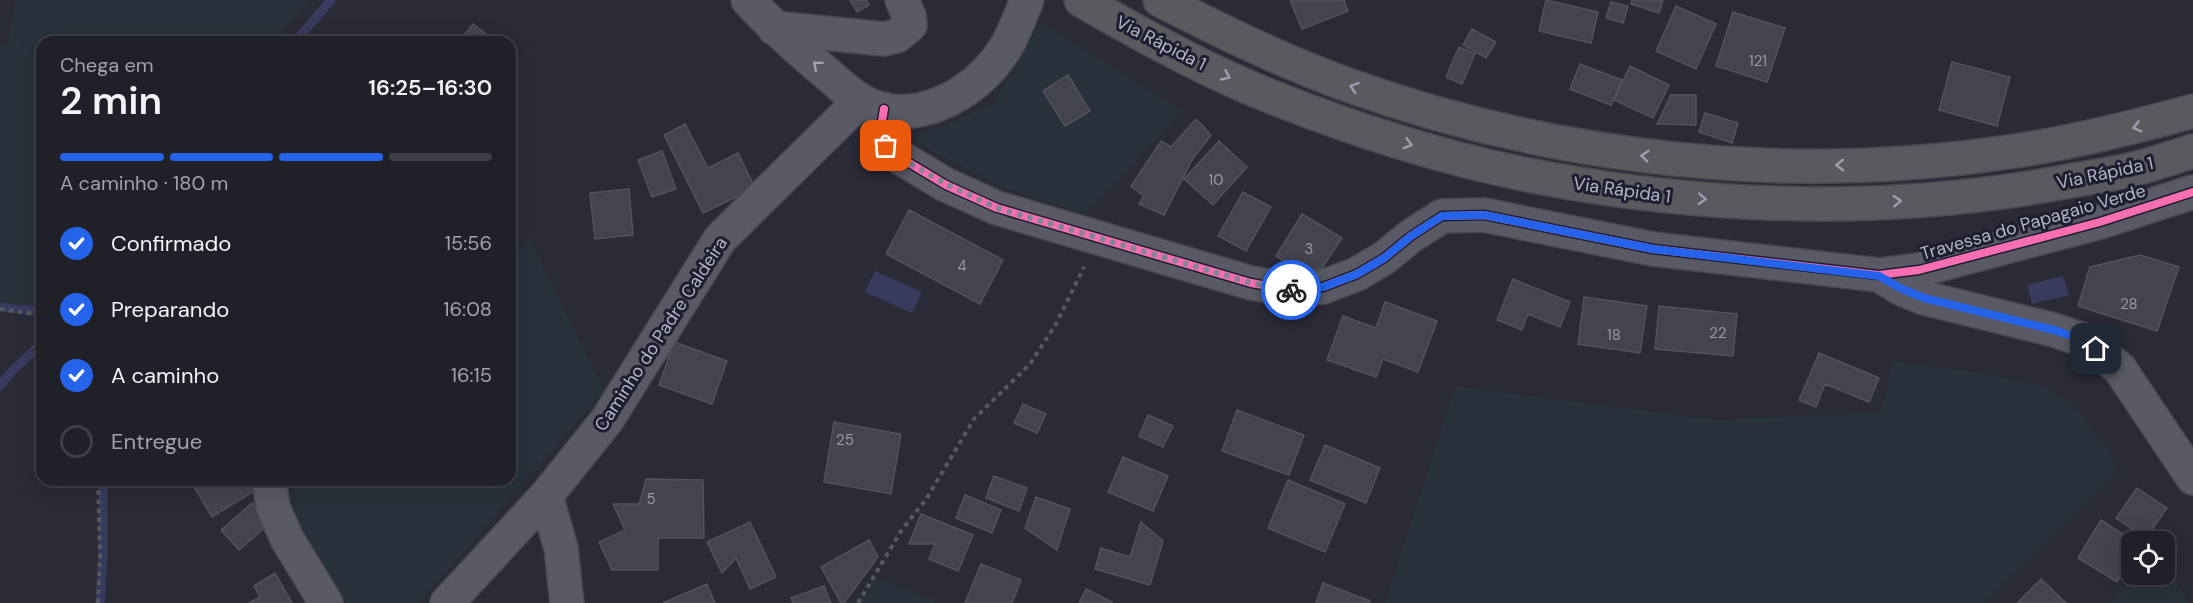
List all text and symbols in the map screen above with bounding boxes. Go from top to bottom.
street label: Via Rápida 1 [1112,10,1210,76]
house number: 121 [1749,51,1767,71]
text: Chega em [60,52,154,78]
one-way arrow [813,62,824,73]
one-way arrow [1219,69,1230,81]
text: 16:25–16:30 [368,73,492,102]
text: 2 min [60,75,162,126]
one-way arrow [1349,82,1360,94]
pin [860,120,911,171]
one-way arrow [2132,120,2142,132]
icon: bag [869,129,902,162]
one-way arrow [1402,137,1413,149]
one-way arrow [1641,150,1650,163]
street label: Via Rápida 1 [2054,151,2156,195]
one-way arrow [1835,159,1844,171]
text: A caminho · 180 m [60,170,228,196]
house number: 10 [1209,170,1223,190]
street label: Via Rápida 1 [1572,171,1672,209]
street label: Travessa do Papagaio Verde [1918,178,2148,266]
one-way arrow [1698,193,1707,206]
one-way arrow [1893,195,1902,208]
icon: check [60,227,93,260]
text: Confirmado [111,229,231,258]
text: 15:56 [445,230,492,256]
street label: Caminho do Padre Caldeira [589,232,733,436]
house number: 3 [1305,239,1313,259]
house number: 4 [957,256,967,276]
courier [1261,260,1321,320]
icon: bike [1275,274,1308,307]
icon: check [60,293,93,326]
house number: 28 [2120,294,2138,314]
text: Preparando [111,295,229,324]
text: 16:08 [443,296,492,322]
house number: 22 [1709,323,1727,343]
pin [2070,323,2121,374]
house number: 18 [1607,325,1621,345]
icon: home [2079,332,2112,365]
icon: check [60,359,93,392]
text: A caminho [111,361,219,390]
text: 16:15 [451,362,492,388]
text: Entregue [111,427,202,456]
house number: 25 [836,430,854,450]
house number: 5 [646,489,656,509]
map controls [2121,531,2175,585]
button: locate [2121,531,2175,585]

